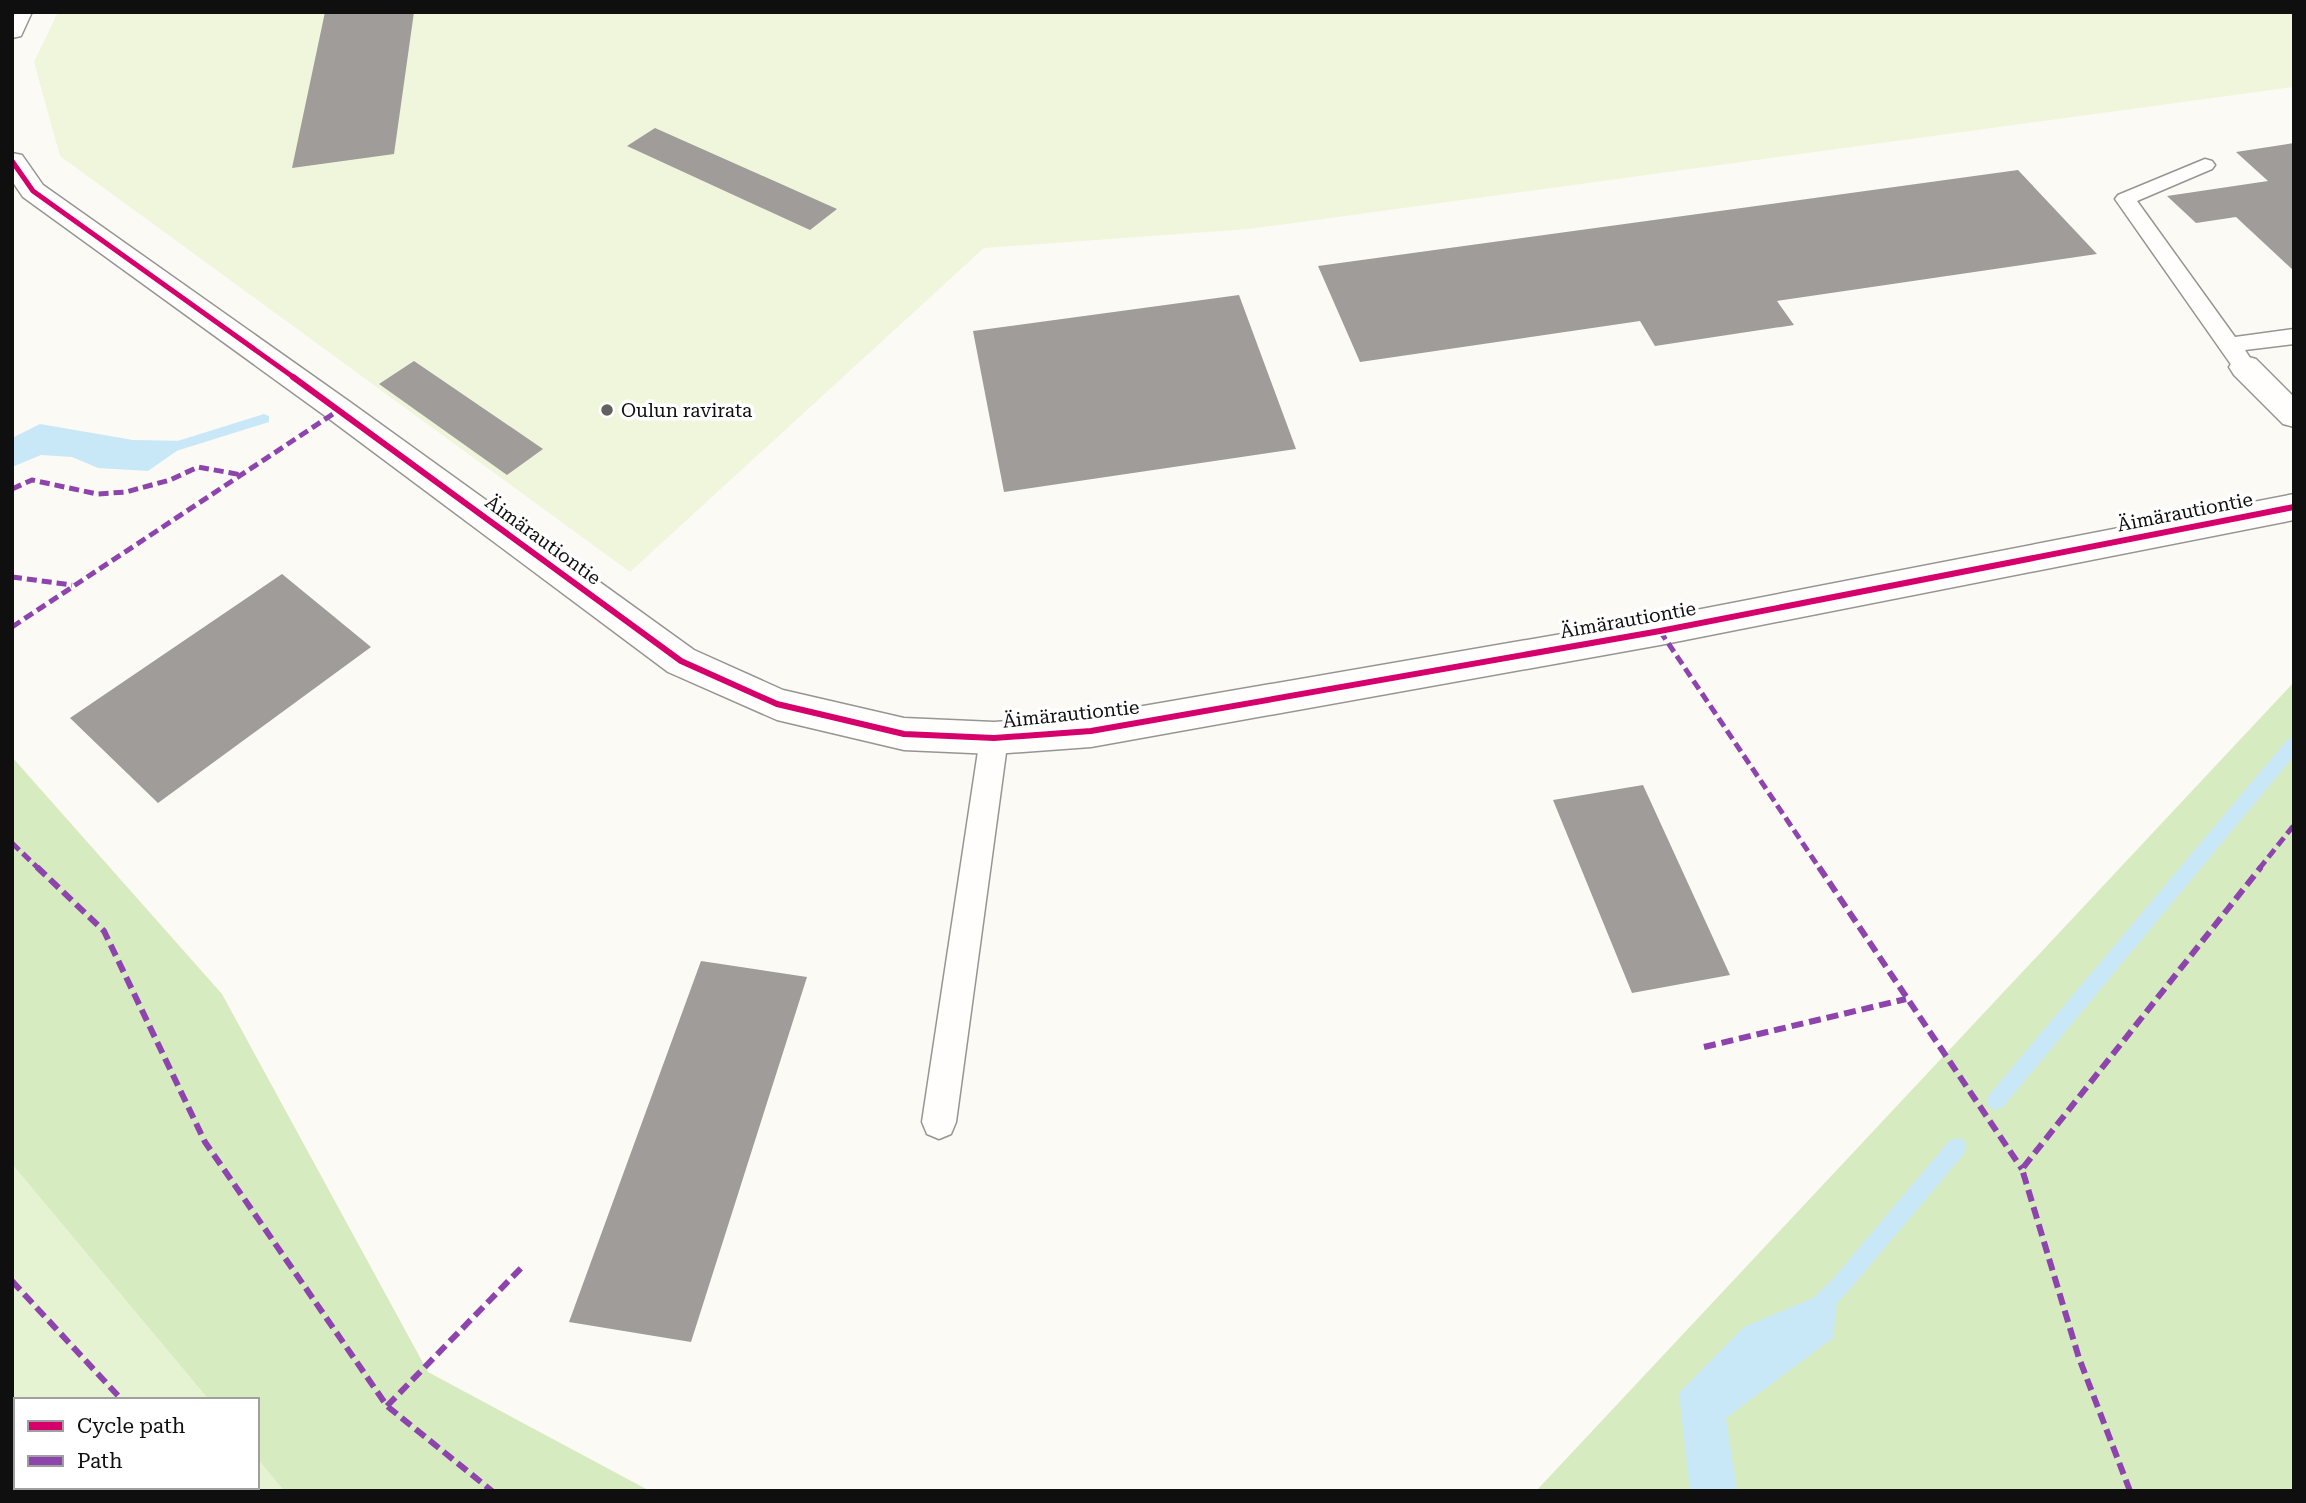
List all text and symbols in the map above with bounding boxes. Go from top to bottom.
place label: Oulun ravirata [621,399,753,422]
marker: Oulun ravirata [599,402,615,418]
street label: Äimärautiontie [2115,488,2255,536]
street label: Äimärautiontie [481,490,605,590]
street label: Äimärautiontie [1558,597,1698,643]
street label: Äimärautiontie [1002,695,1140,733]
legend [14,1398,259,1489]
text: Cycle path [77,1414,186,1438]
text: Path [77,1449,123,1473]

